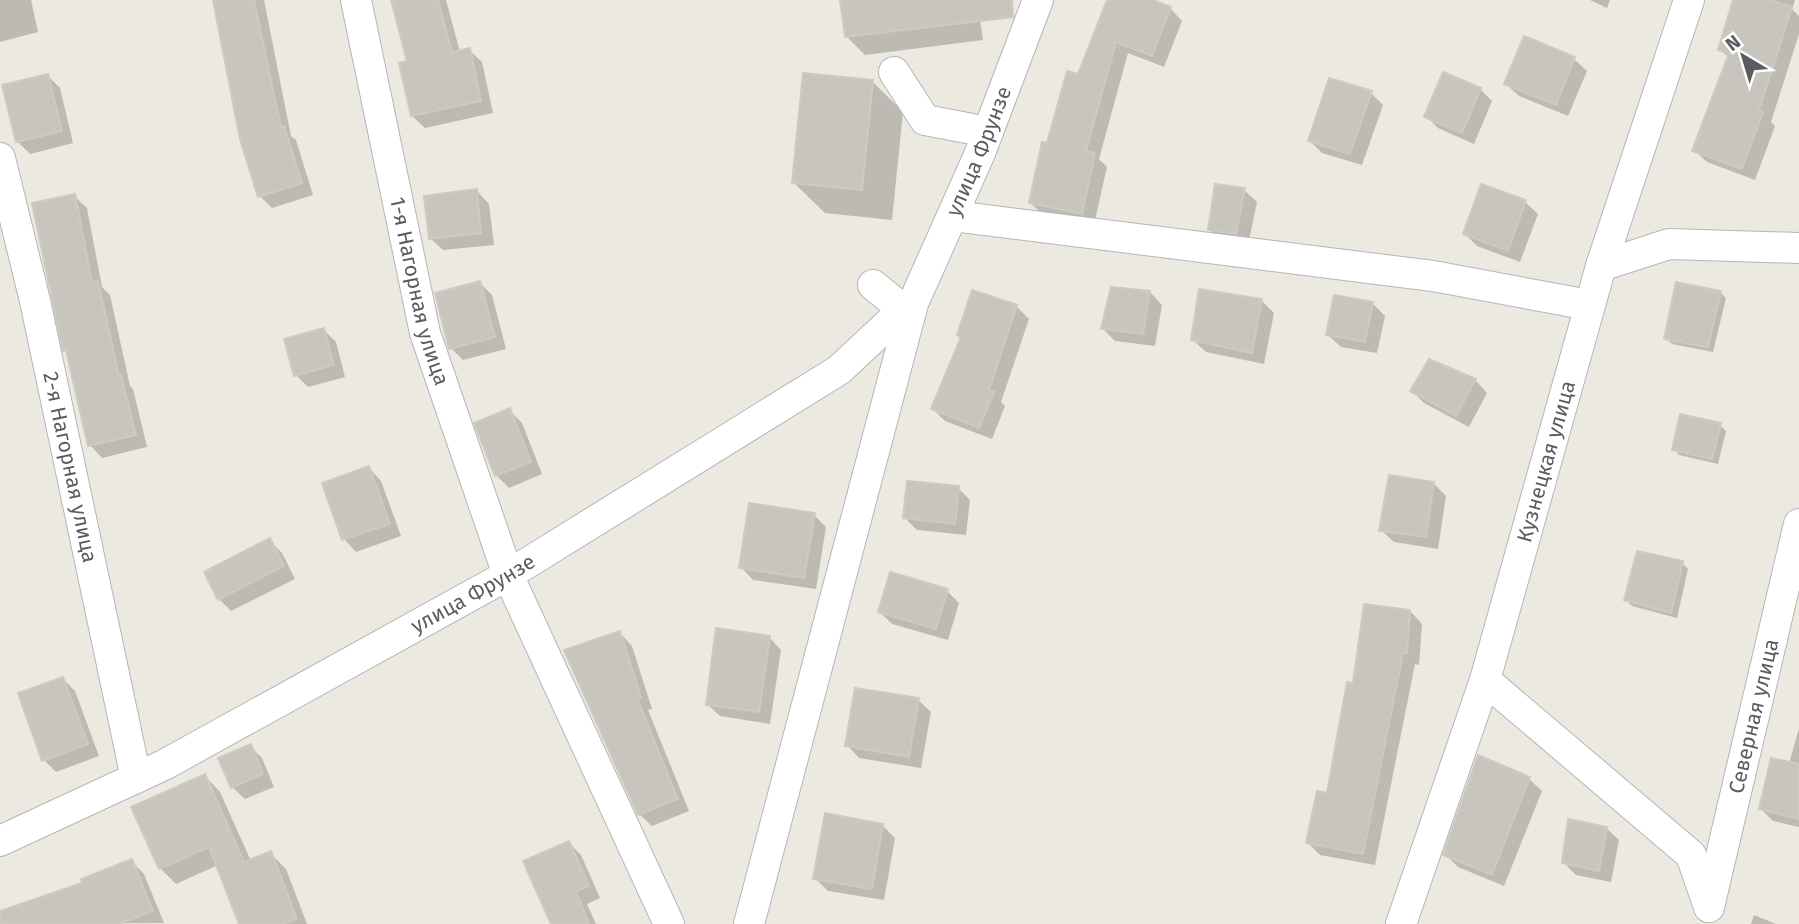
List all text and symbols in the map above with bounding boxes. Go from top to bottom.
north arrow [1708,21,1778,91]
text: N [1721,30,1745,56]
street label: улица Фрунзе [940,83,1017,221]
street label: 1-я Нагорная улица [384,195,455,389]
street label: 2-я Нагорная улица [37,369,103,565]
street label: Кузнецкая улица [1511,378,1581,545]
street label: улица Фрунзе [406,548,540,639]
street label: Северная улица [1723,636,1785,796]

